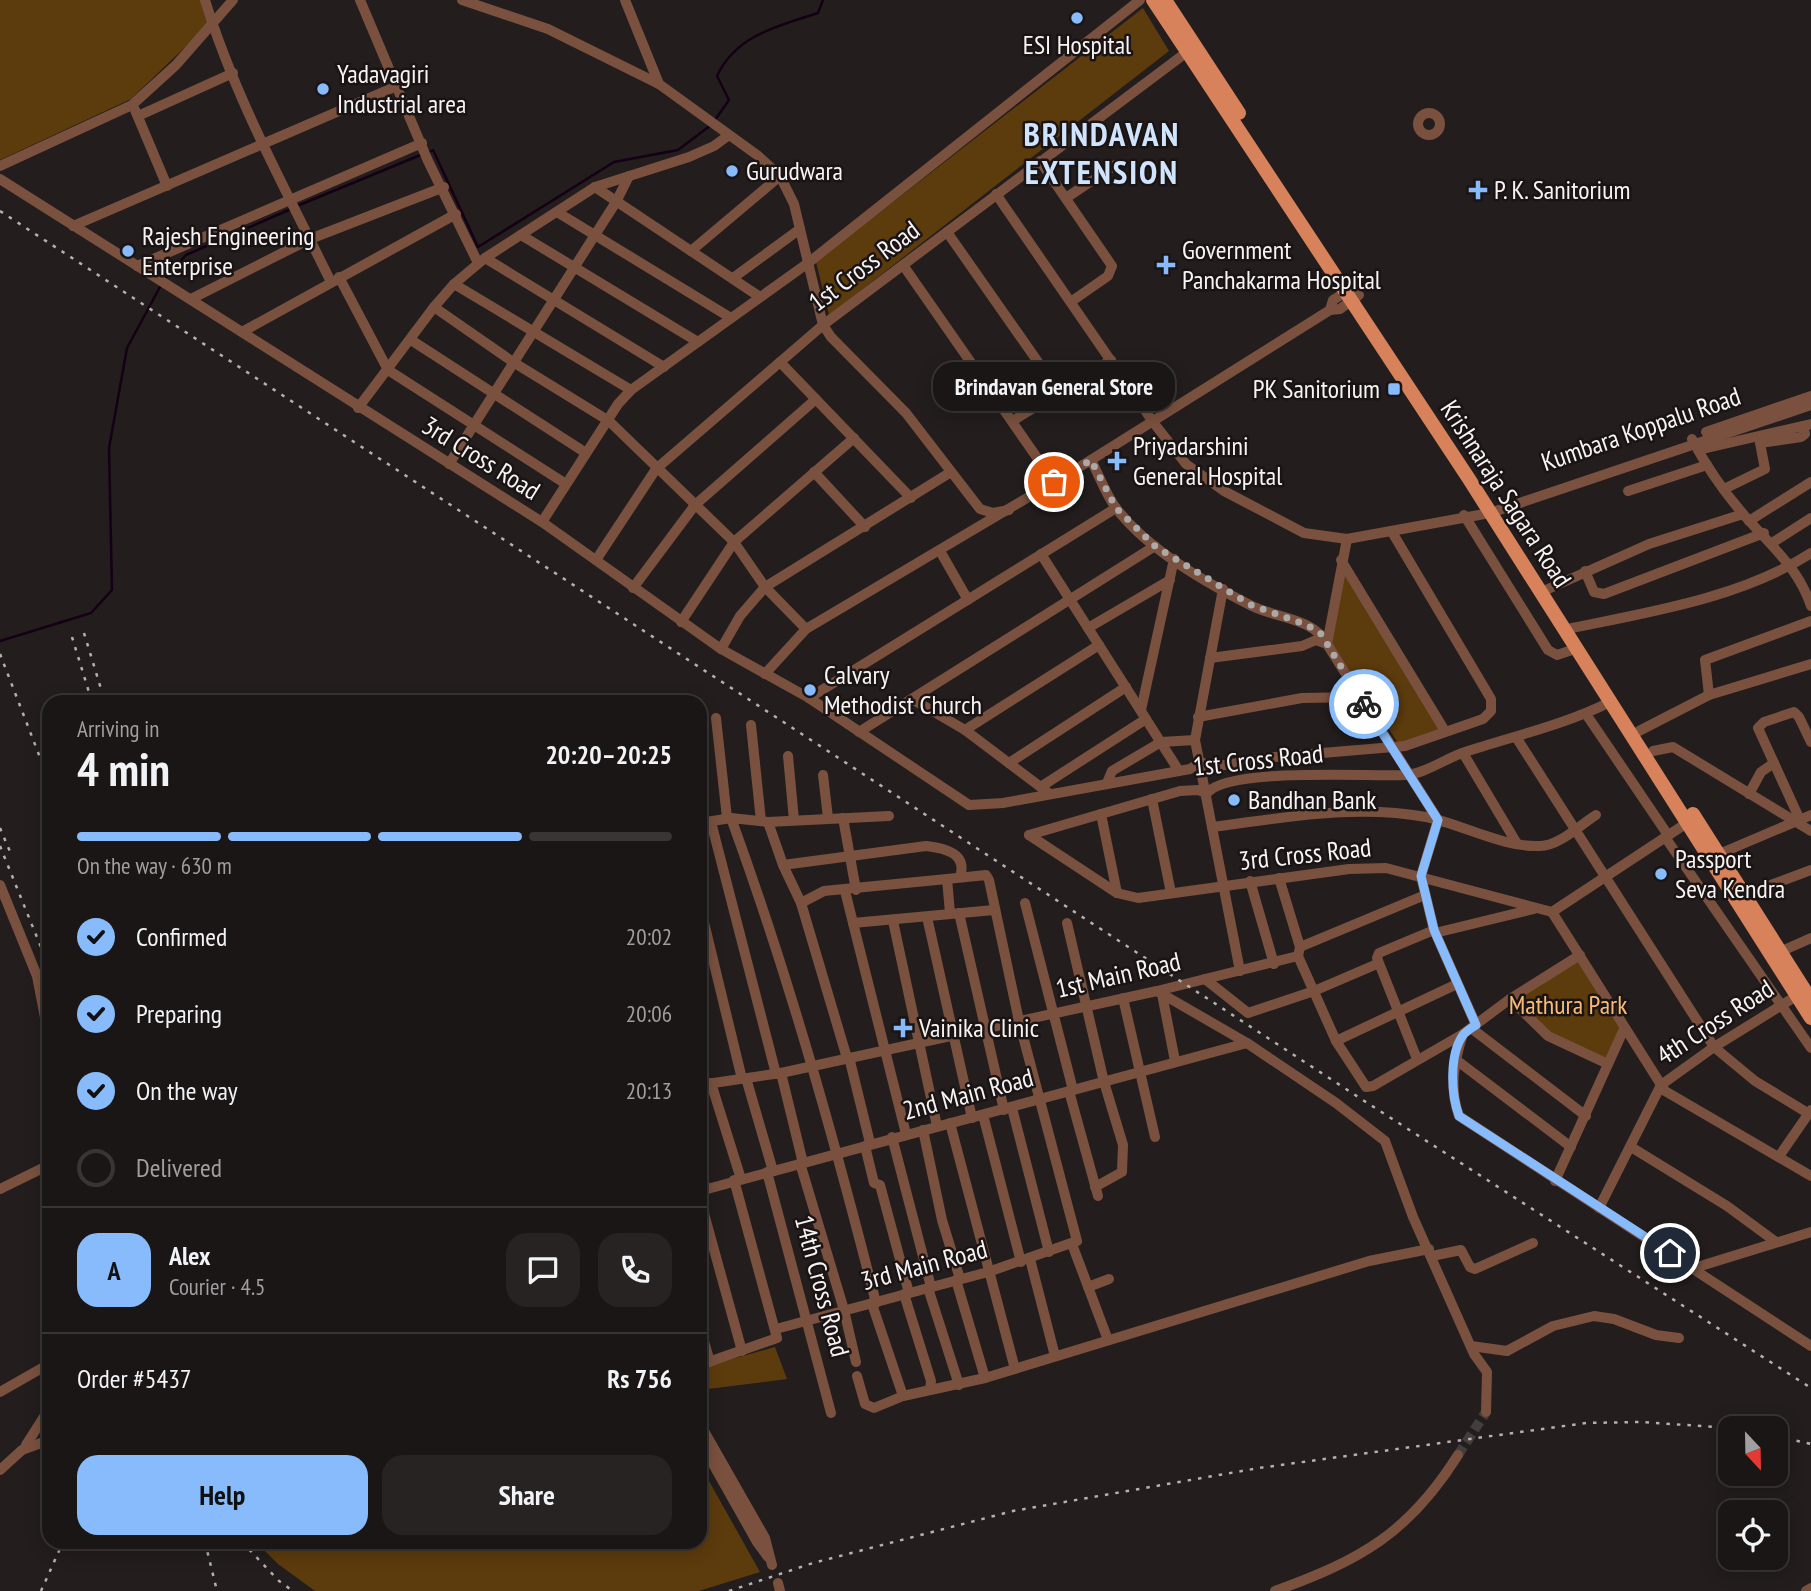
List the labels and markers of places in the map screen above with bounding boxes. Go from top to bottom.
marker: ESI Hospital [1069,10,1085,26]
place label: ESI Hospital [1023,28,1131,61]
place label: Yadavagiri Industrial area [337,57,466,120]
marker: Yadavagiri Industrial area [315,81,331,97]
place label: Gurudwara [746,154,843,187]
marker: Gurudwara [724,163,740,179]
place label: P. K. Sanitorium [1494,173,1630,206]
marker: P. K. Sanitorium [1468,180,1488,200]
place label: Rajesh Engineering Enterprise [142,219,314,282]
place label: Government Panchakarma Hospital [1182,233,1381,296]
marker: Rajesh Engineering Enterprise [120,243,136,259]
marker: Government Panchakarma Hospital [1156,255,1176,275]
callout: Brindavan General Store [933,363,1175,412]
place label: PK Sanitorium [1253,372,1380,405]
marker: PK Sanitorium [1386,381,1402,397]
place label: Priyadarshini General Hospital [1133,429,1282,492]
marker: Priyadarshini General Hospital [1107,451,1127,471]
pin [1024,452,1084,512]
place label: Calvary Methodist Church [824,658,982,721]
marker: Calvary Methodist Church [802,682,818,698]
place label: Bandhan Bank [1248,783,1376,816]
marker: Bandhan Bank [1226,792,1242,808]
place label: Passport Seva Kendra [1675,842,1785,905]
marker: Passport Seva Kendra [1653,866,1669,882]
place label: Vainika Clinic [918,1011,1039,1044]
marker: Vainika Clinic [893,1018,913,1038]
pin [1640,1223,1700,1283]

